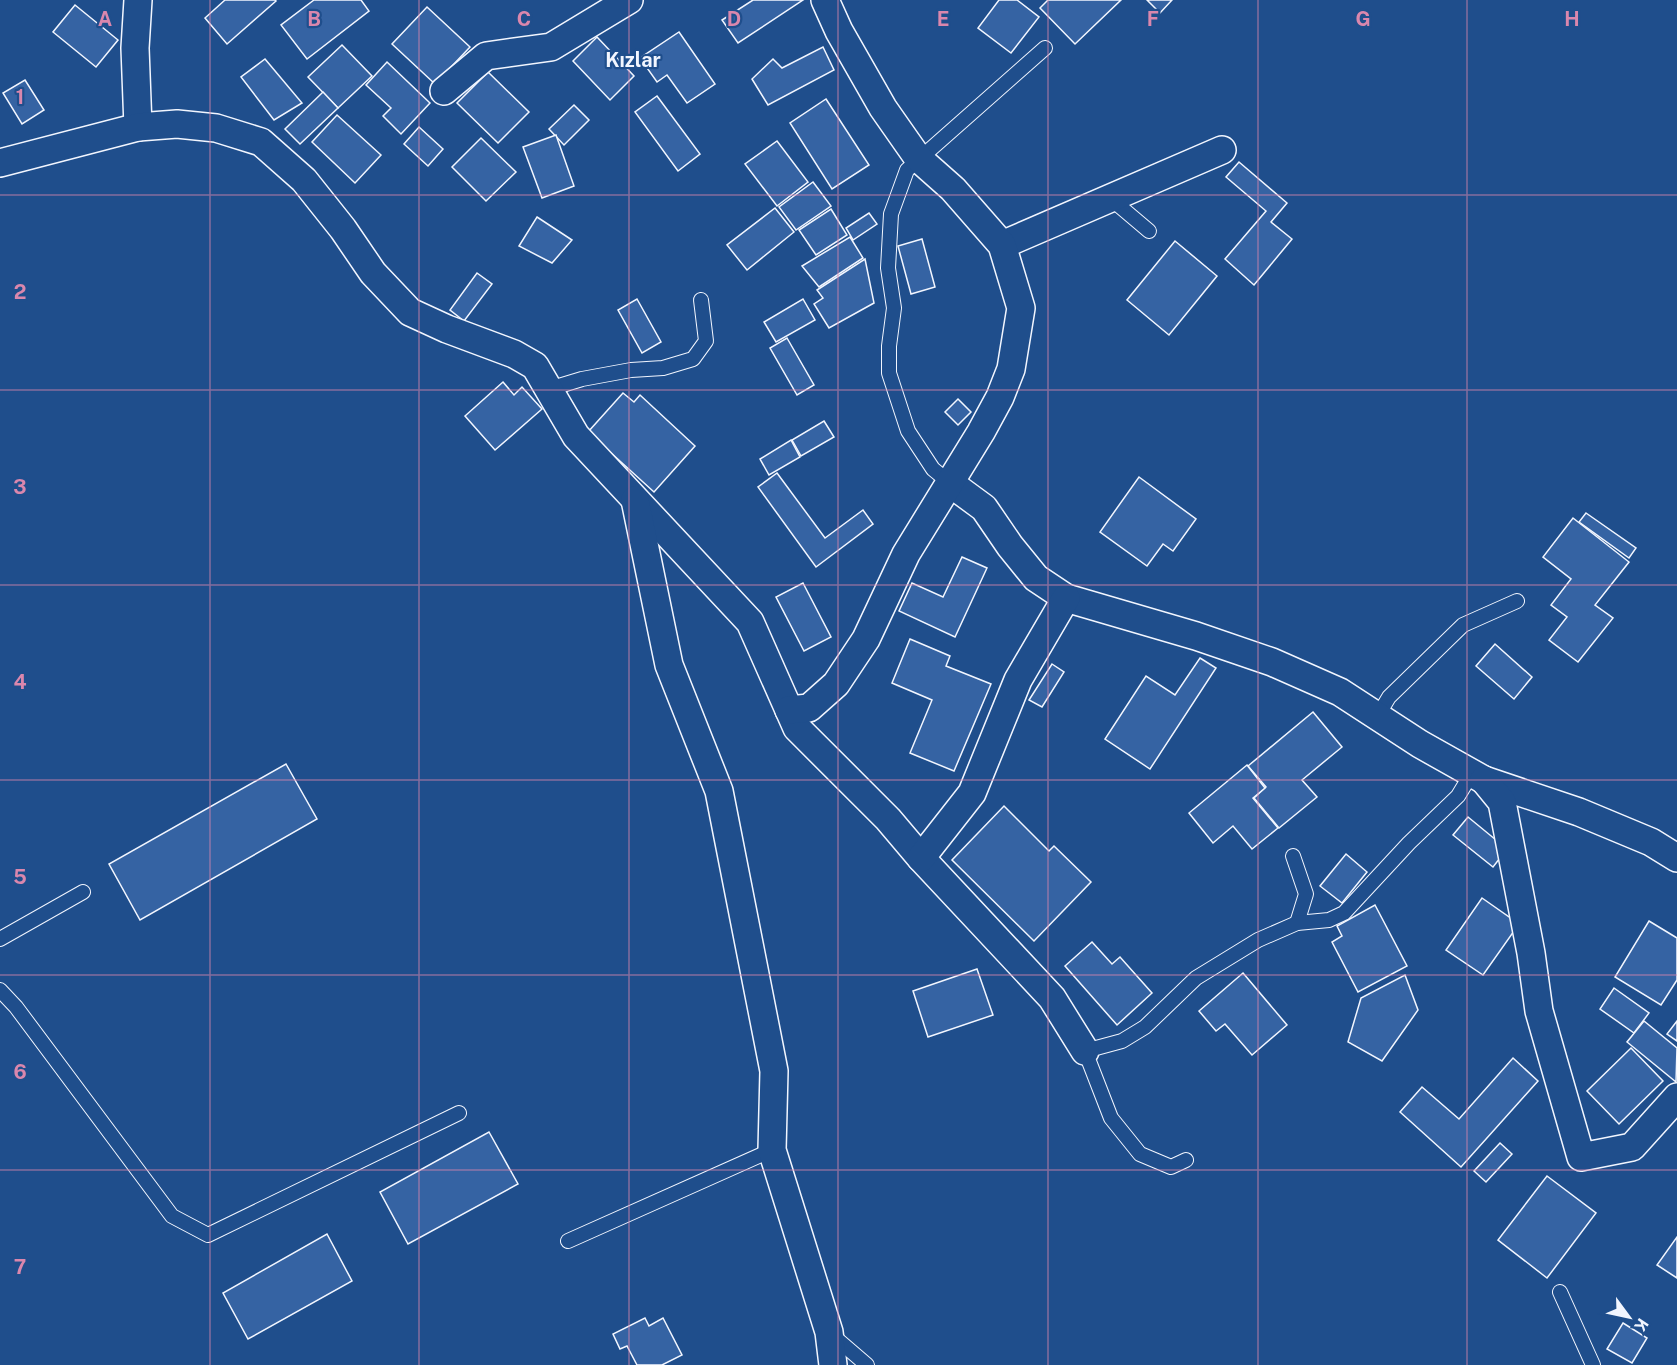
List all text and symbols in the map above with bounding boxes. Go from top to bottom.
text: A [98,7,112,31]
text: B [307,7,321,31]
text: C [517,7,531,31]
text: D [727,7,741,31]
text: E [937,7,949,31]
text: F [1147,7,1159,31]
text: G [1355,7,1371,31]
text: H [1564,7,1580,31]
district label: Kızlar [605,48,661,72]
text: 1 [16,85,24,109]
text: 2 [14,280,26,304]
text: 3 [13,475,27,499]
text: 4 [13,670,27,694]
text: 5 [13,865,27,889]
text: 6 [13,1060,27,1084]
text: 7 [14,1255,26,1279]
north arrow [1599,1287,1659,1347]
text: K [1630,1315,1652,1335]

